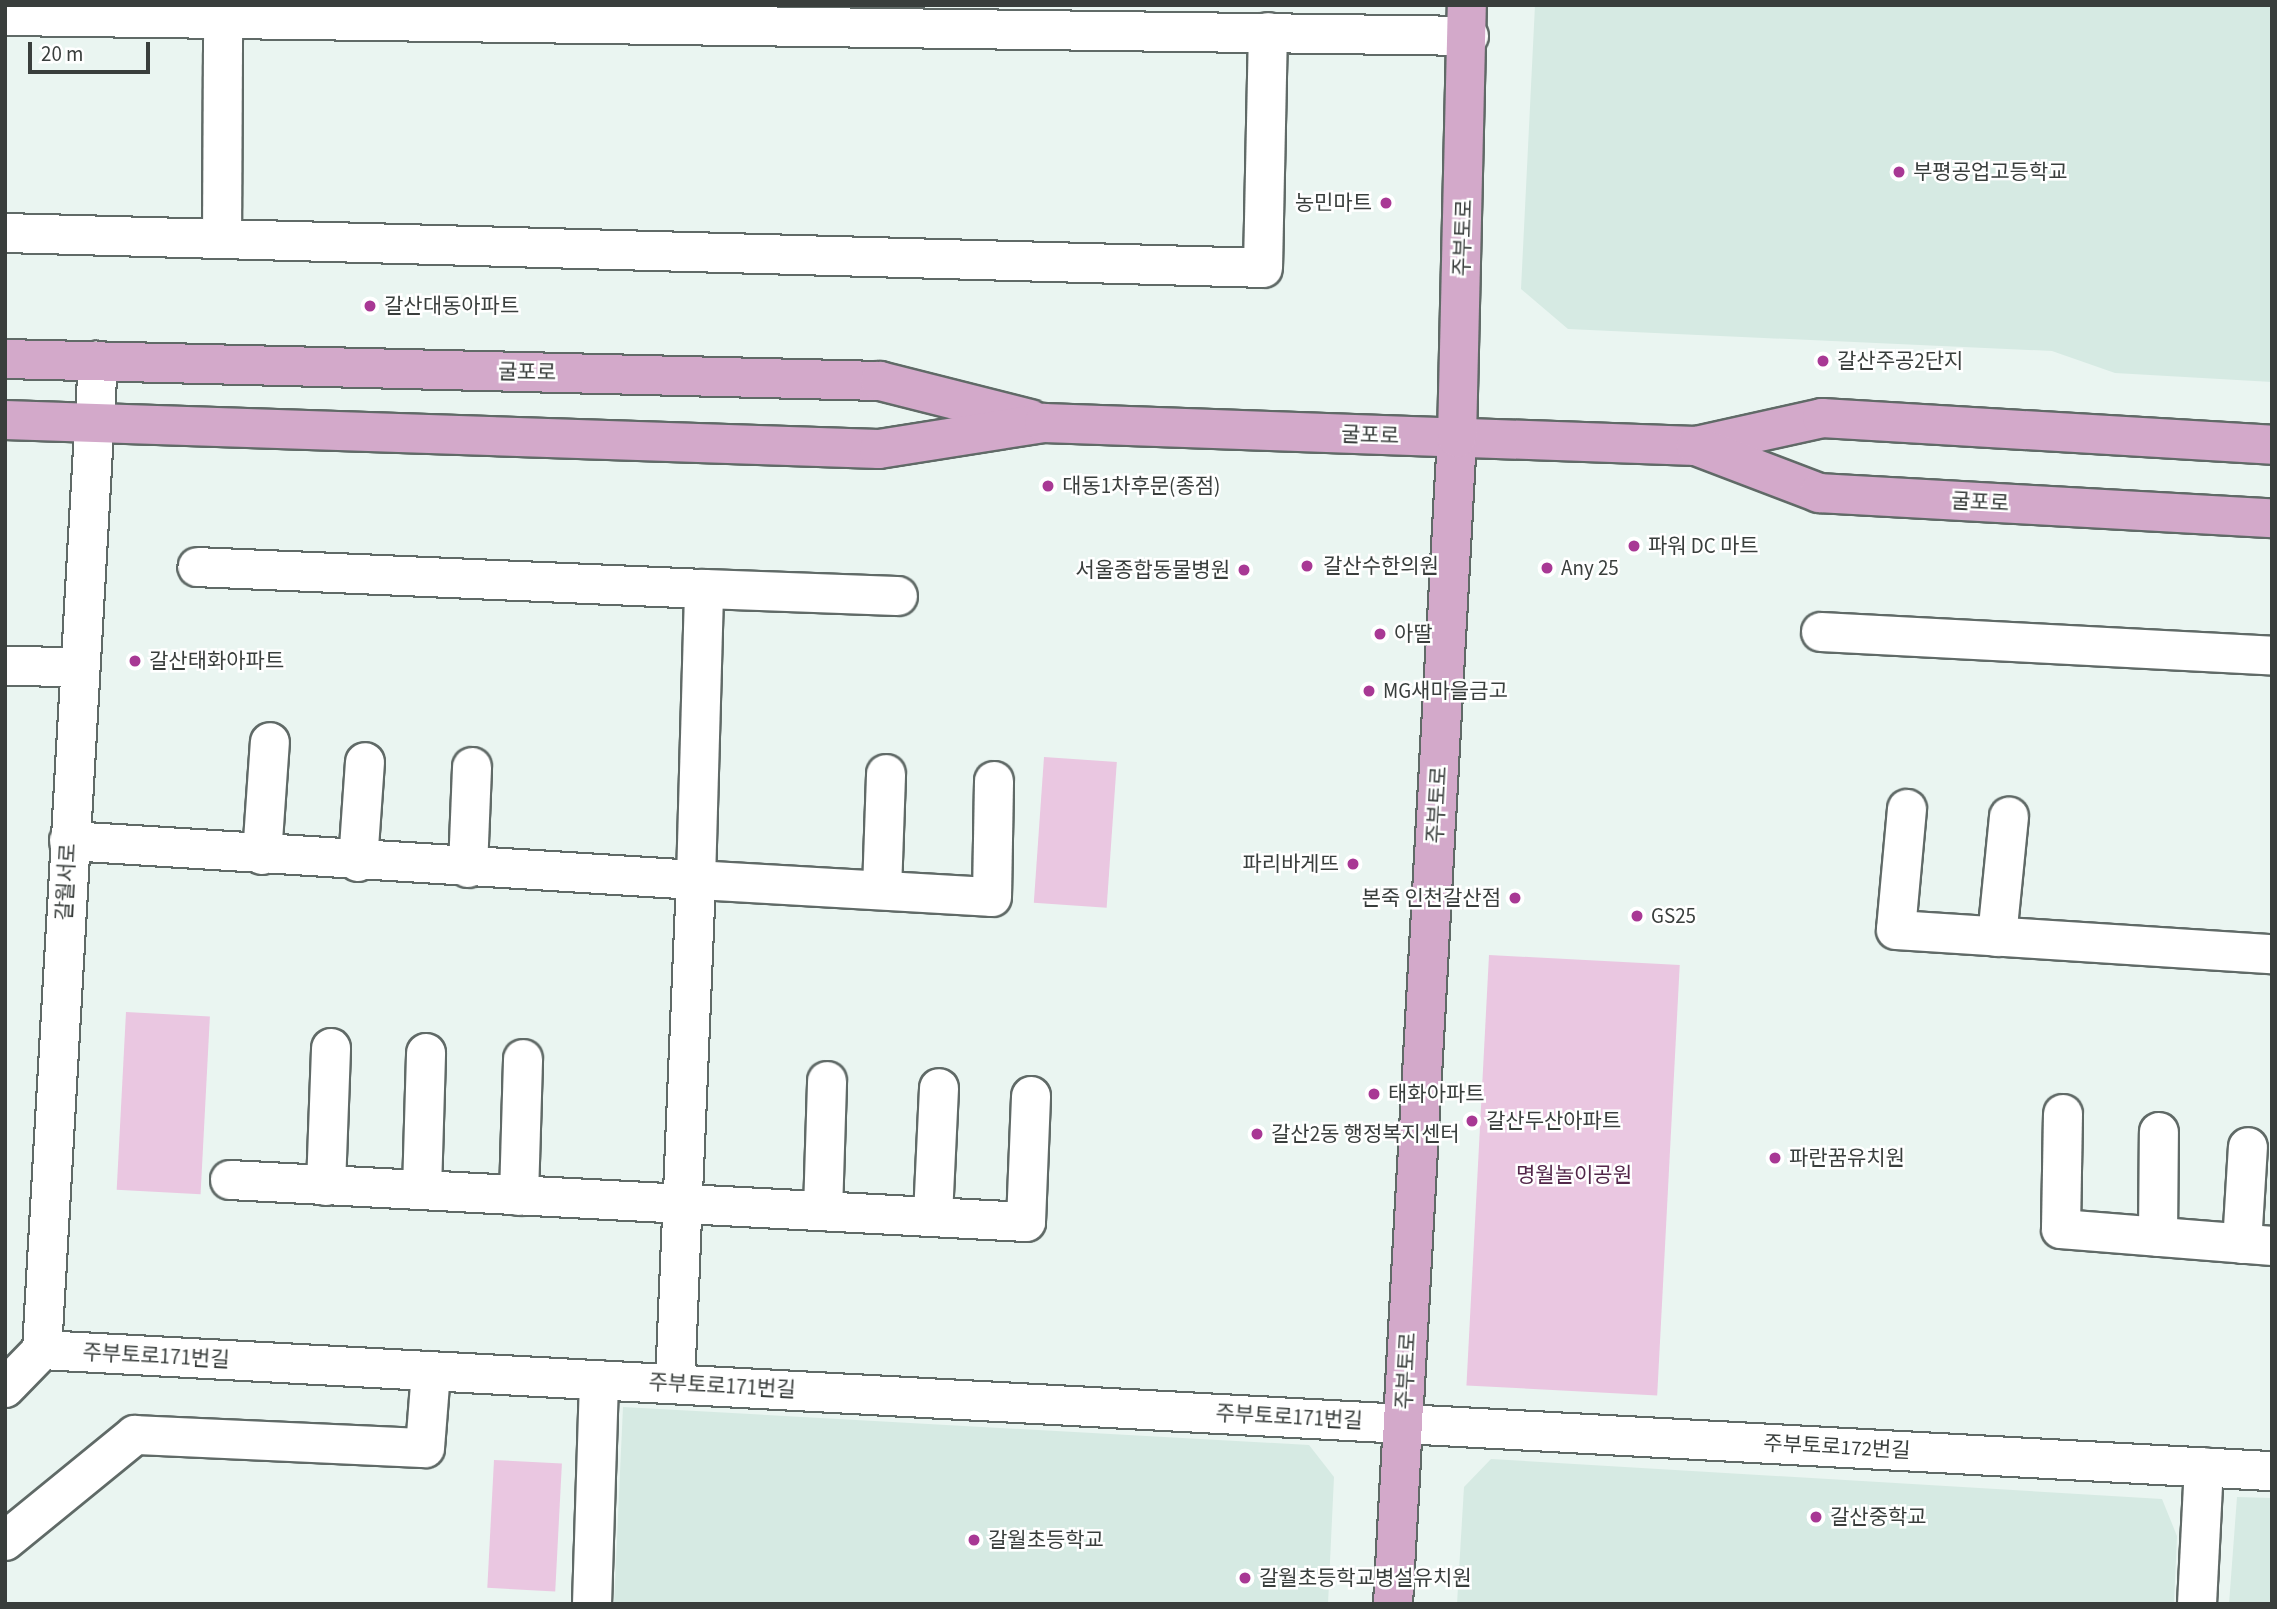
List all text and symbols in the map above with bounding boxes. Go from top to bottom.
scale bar [32,28,154,72]
text: 20 m [41,39,83,69]
place label: 부평공업고등학교 [1913,159,2068,185]
marker: 부평공업고등학교 [1891,164,1907,180]
place label: 농민마트 [1295,190,1372,216]
marker: 농민마트 [1378,195,1394,211]
street label: 주부토로 [1449,199,1477,277]
place label: 갈산대동아파트 [384,293,519,319]
marker: 갈산대동아파트 [362,298,378,314]
place label: 갈산주공2단지 [1837,348,1963,374]
marker: 갈산주공2단지 [1815,353,1831,369]
street label: 굴포로 [498,359,556,385]
street label: 굴포로 [1341,421,1399,449]
place label: 대동1차후문(종점) [1062,473,1220,499]
marker: 대동1차후문(종점) [1040,478,1056,494]
street label: 굴포로 [1950,488,2010,516]
place label: 파워 DC 마트 [1648,533,1759,559]
marker: 파워 DC 마트 [1626,538,1642,554]
place label: 갈산수한의원 [1323,553,1439,579]
place label: Any 25 [1561,555,1619,581]
marker: 갈산수한의원 [1297,556,1317,576]
place label: 서울종합동물병원 [1075,557,1230,583]
marker: Any 25 [1539,560,1555,576]
marker: 서울종합동물병원 [1236,562,1252,578]
place label: 아딸 [1394,621,1433,647]
marker: 아딸 [1372,626,1388,642]
place label: 갈산태화아파트 [149,648,284,674]
marker: 갈산태화아파트 [127,653,143,669]
place label: MG새마을금고 [1383,678,1508,704]
marker: MG새마을금고 [1361,683,1377,699]
street label: 주부토로 [1422,766,1452,844]
street label: 갈월서로 [51,843,81,921]
place label: 파리바게뜨 [1242,851,1339,877]
marker: 파리바게뜨 [1345,856,1361,872]
place label: 본죽 인천갈산점 [1362,885,1501,911]
marker: 본죽 인천갈산점 [1507,890,1523,906]
place label: GS25 [1651,903,1696,929]
marker: GS25 [1629,908,1645,924]
place label: 태화아파트 [1388,1081,1485,1107]
marker: 태화아파트 [1366,1086,1382,1102]
place label: 갈산두산아파트 [1486,1108,1621,1134]
marker: 갈산두산아파트 [1464,1113,1480,1129]
place label: 갈산2동 행정복지센터 [1271,1121,1460,1147]
marker: 갈산2동 행정복지센터 [1249,1126,1265,1142]
place label: 파란꿈유치원 [1789,1145,1905,1171]
marker: 파란꿈유치원 [1767,1150,1783,1166]
park label: 명월놀이공원 [1516,1162,1632,1188]
street label: 주부토로 [1391,1332,1421,1410]
street label: 주부토로171번길 [82,1340,230,1372]
street label: 주부토로171번길 [648,1370,796,1402]
street label: 주부토로171번길 [1215,1401,1363,1433]
street label: 주부토로172번길 [1763,1431,1911,1463]
place label: 갈산중학교 [1830,1504,1927,1530]
marker: 갈산중학교 [1808,1509,1824,1525]
place label: 갈월초등학교 [988,1527,1104,1553]
marker: 갈월초등학교 [966,1532,982,1548]
place label: 갈월초등학교병설유치원 [1259,1565,1472,1591]
marker: 갈월초등학교병설유치원 [1237,1570,1253,1586]

